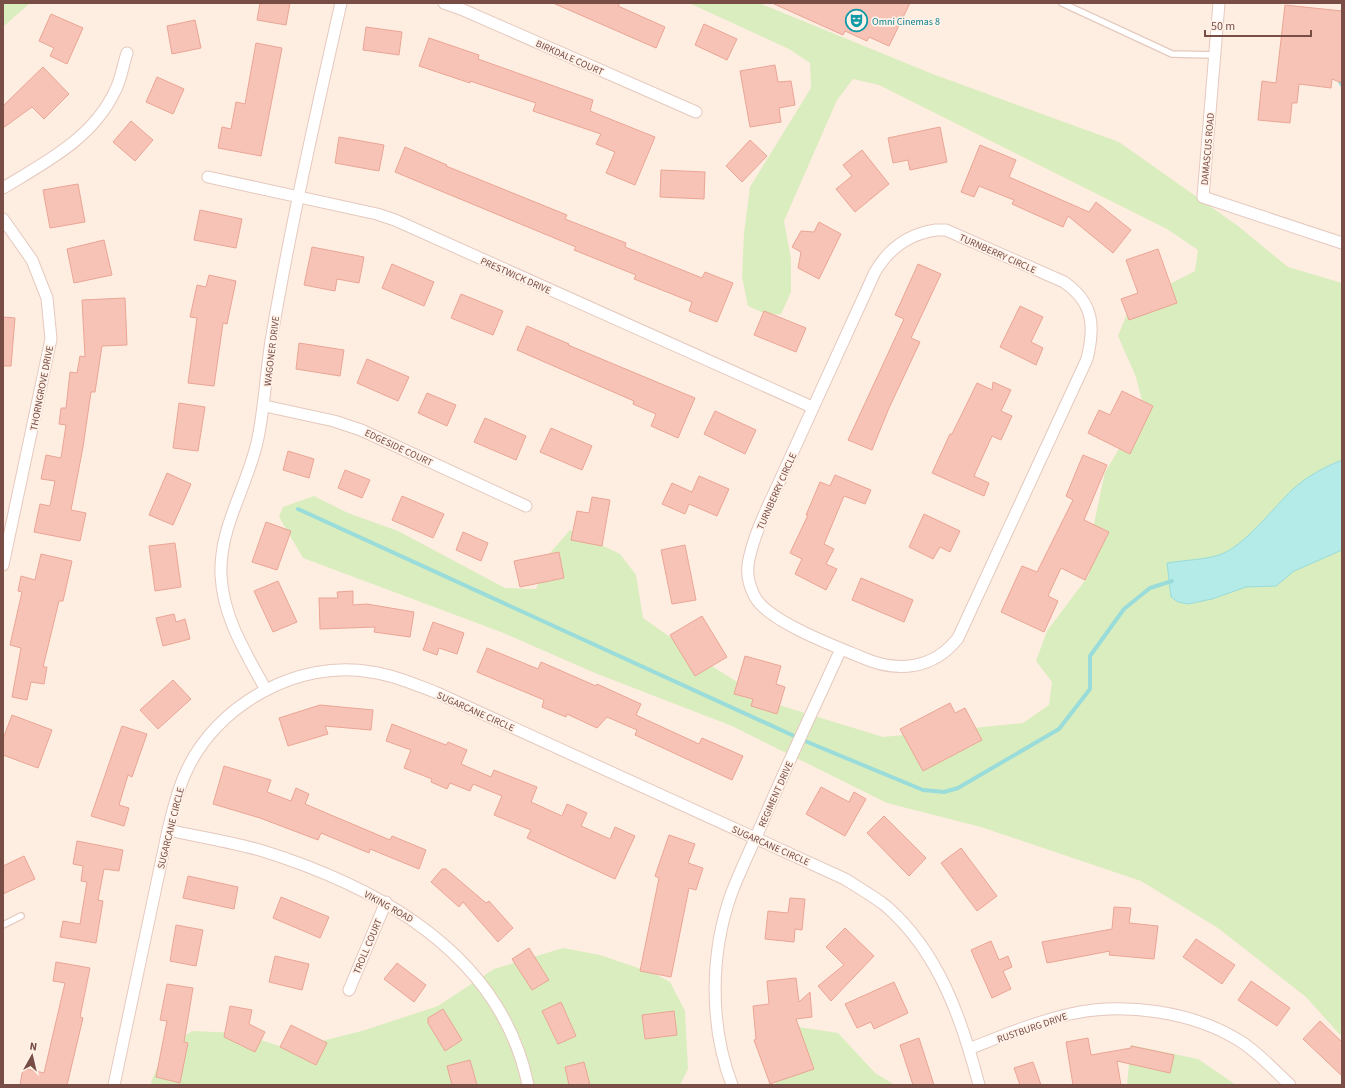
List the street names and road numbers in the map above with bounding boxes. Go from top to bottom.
street label: BIRKDALE COURT [533,37,606,79]
street label: DAMASCUS ROAD [1198,112,1218,186]
street label: TURNBERRY CIRCLE [957,231,1038,277]
street label: PRESTWICK DRIVE [478,254,553,298]
street label: WAGONER DRIVE [261,315,283,387]
street label: THORNGROVE DRIVE [27,344,57,432]
street label: EDGESIDE COURT [362,426,435,470]
street label: TURNBERRY CIRCLE [754,451,800,532]
street label: SUGARCANE CIRCLE [434,688,517,735]
street label: REGIMENT DRIVE [755,759,797,830]
street label: SUGARCANE CIRCLE [154,786,188,871]
street label: SUGARCANE CIRCLE [729,822,812,869]
street label: VIKING ROAD [361,888,416,926]
street label: TROLL COURT [350,916,386,976]
street label: RUSTBURG DRIVE [995,1009,1069,1047]

